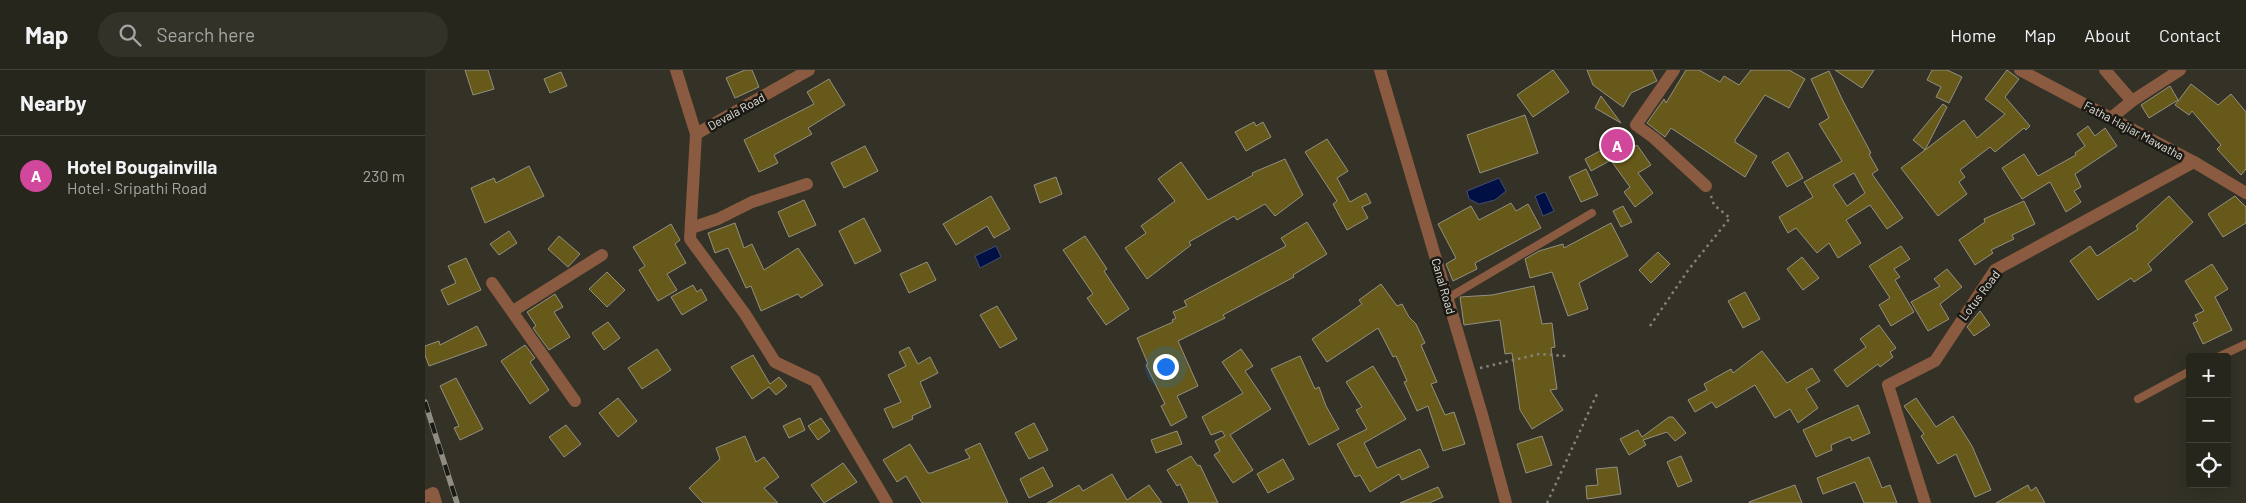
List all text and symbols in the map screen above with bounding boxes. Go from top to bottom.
search box [98,12,448,57]
text: Map [25,20,68,49]
icon: search [116,21,144,49]
text: Search here [156,23,255,46]
text: Home [1950,24,1996,46]
text: Map [2024,24,2056,46]
text: About [2084,24,2131,46]
text: Contact [2159,24,2221,46]
text: Nearby [20,90,86,115]
street label: Devala Road [705,90,767,132]
street label: Fatha Hajiar Mawatha [2082,98,2186,162]
pin: A [1601,126,1633,164]
text: Hotel Bougainvilla [67,155,217,178]
text: A [31,166,41,185]
text: 230 m [363,166,405,185]
text: Hotel · Sripathi Road [67,178,207,197]
street label: Canal Road [1429,256,1459,316]
street label: Lotus Road [1956,267,2002,323]
map controls [2186,353,2231,488]
button: + [2186,353,2231,398]
your location [1153,354,1179,380]
button: − [2186,398,2231,443]
button: locate [2186,443,2231,488]

